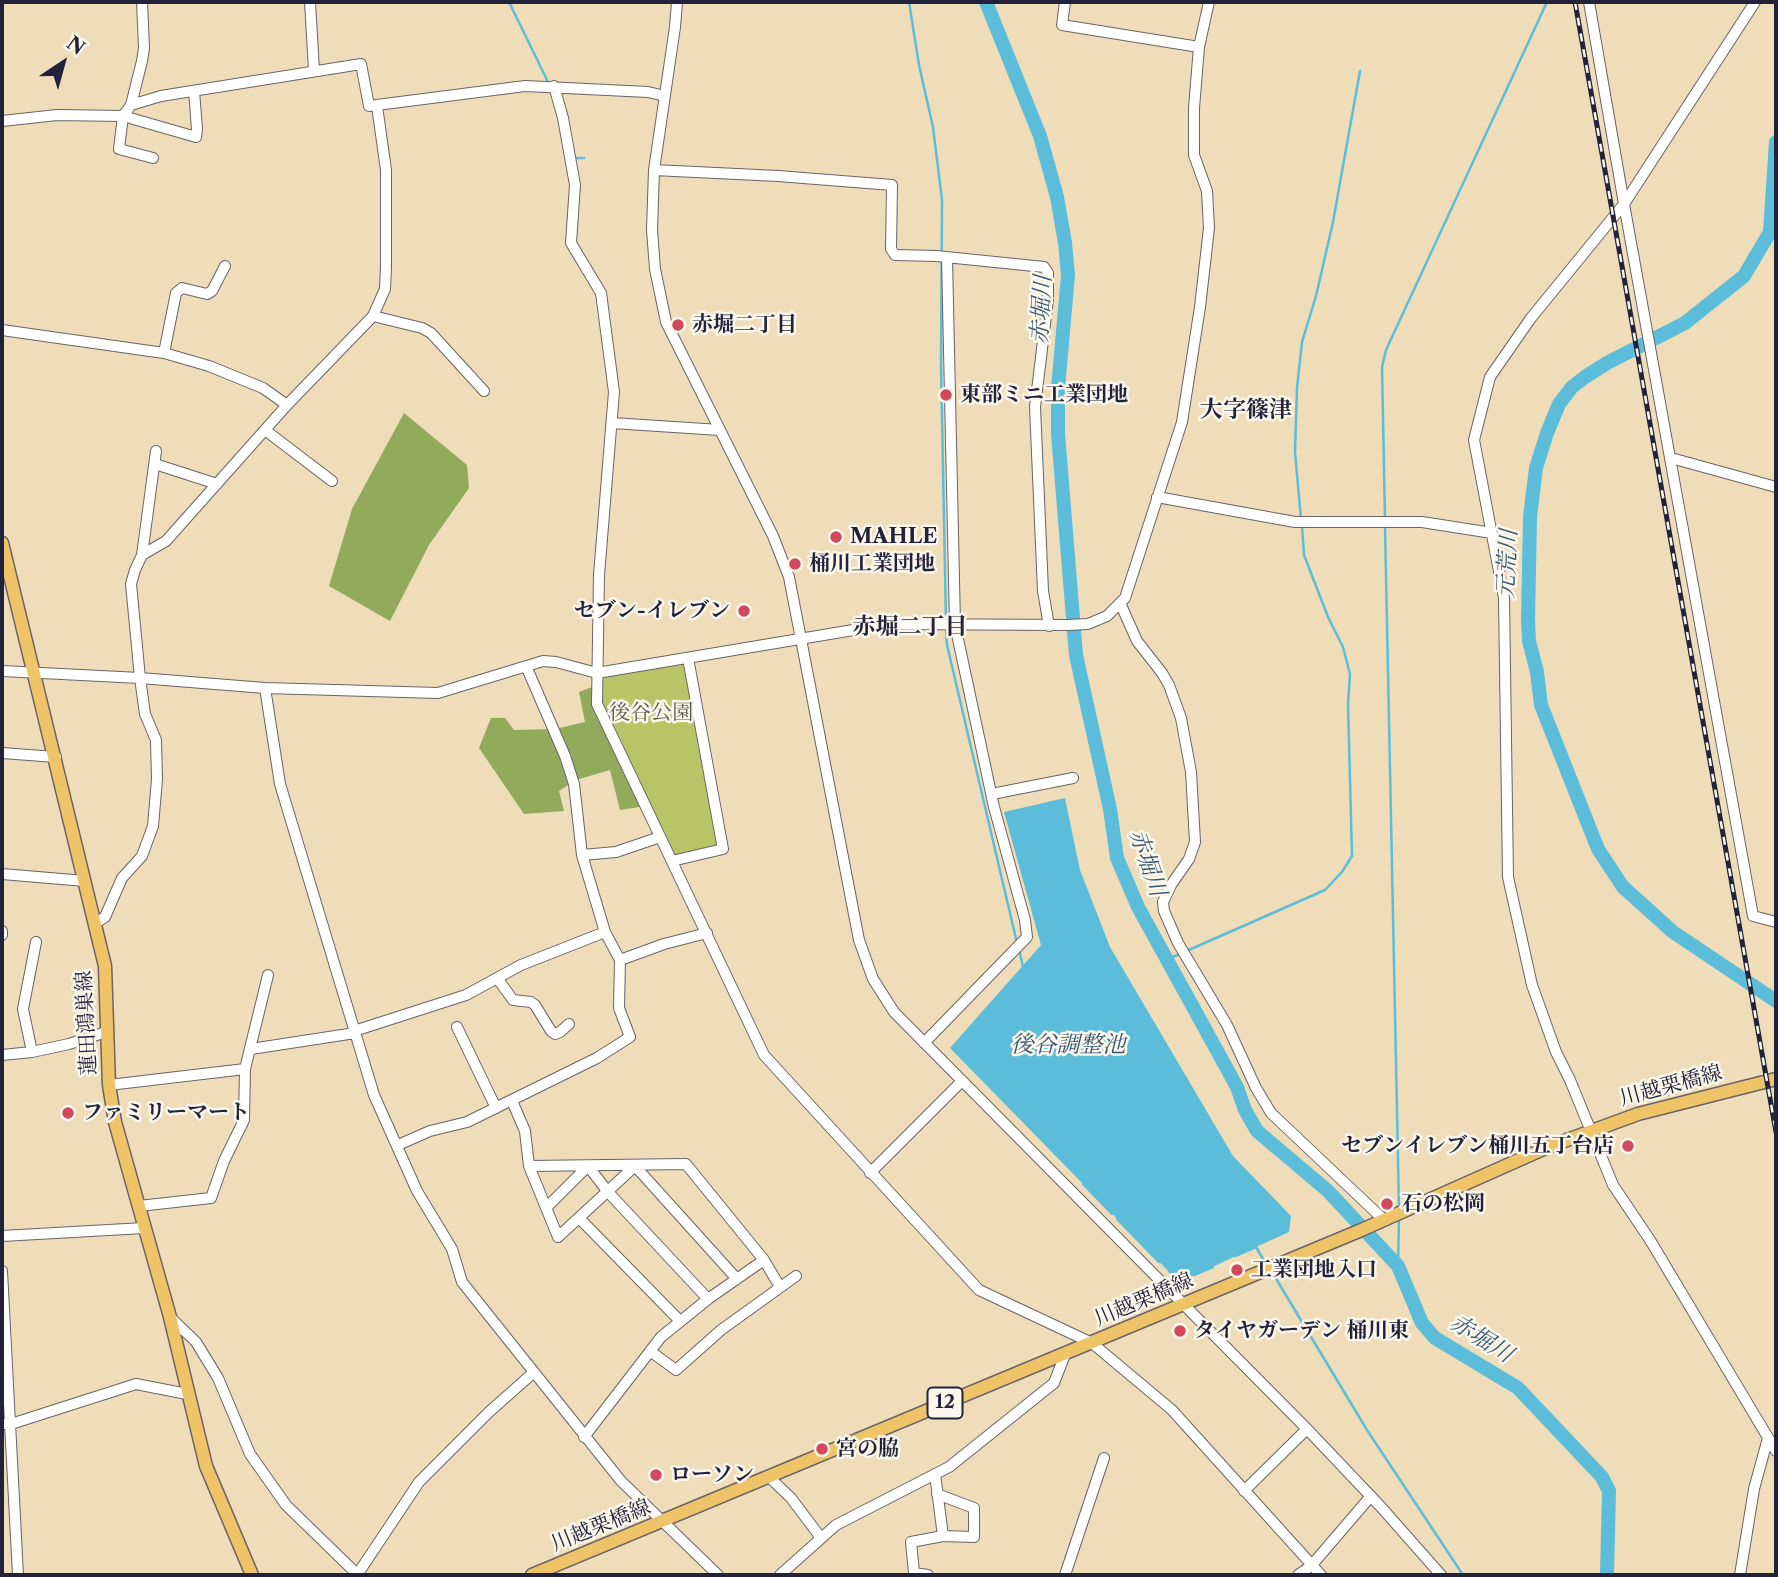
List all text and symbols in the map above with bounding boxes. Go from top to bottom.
north arrow [28,28,98,98]
text: N [62,31,89,60]
water label: 赤堀川 [1026,275,1058,345]
place label: 赤堀二丁目 [692,312,797,338]
marker: 赤堀二丁目 [670,317,686,333]
place label: 東部ミニ工業団地 [960,382,1128,408]
marker: 東部ミニ工業団地 [938,387,954,403]
district label: 大字篠津 [1200,396,1292,424]
place label: MAHLE [850,524,937,550]
marker: MAHLE [828,529,844,545]
water label: 元荒川 [1492,529,1524,599]
place label: 桶川工業団地 [809,551,935,577]
marker: 桶川工業団地 [787,556,803,572]
place label: セブン-イレブン [574,598,730,624]
marker: セブン-イレブン [736,603,752,619]
district label: 赤堀二丁目 [853,613,967,641]
park label: 後谷公園 [609,700,693,726]
water label: 赤堀川 [1123,826,1171,900]
street label: 蓮田鴻巣線 [72,970,102,1076]
water label: 後谷調整池 [1011,1031,1125,1059]
street label: 川越栗橋線 [1617,1060,1725,1112]
place label: ファミリーマート [82,1100,250,1126]
marker: ファミリーマート [60,1105,76,1121]
place label: セブンイレブン桶川五丁台店 [1341,1133,1614,1159]
marker: セブンイレブン桶川五丁台店 [1620,1138,1636,1154]
place label: 石の松岡 [1401,1191,1485,1217]
marker: 石の松岡 [1379,1196,1395,1212]
place label: 工業団地入口 [1251,1257,1377,1283]
marker: 工業団地入口 [1229,1262,1245,1278]
street label: 川越栗橋線 [1091,1268,1197,1332]
water label: 赤堀川 [1444,1309,1518,1369]
place label: タイヤガーデン 桶川東 [1194,1318,1409,1344]
marker: タイヤガーデン 桶川東 [1172,1323,1188,1339]
road number: 12 [928,1387,962,1418]
place label: 宮の脇 [836,1436,899,1462]
marker: 宮の脇 [814,1441,830,1457]
place label: ローソン [670,1462,754,1488]
marker: ローソン [648,1467,664,1483]
street label: 川越栗橋線 [548,1495,654,1557]

